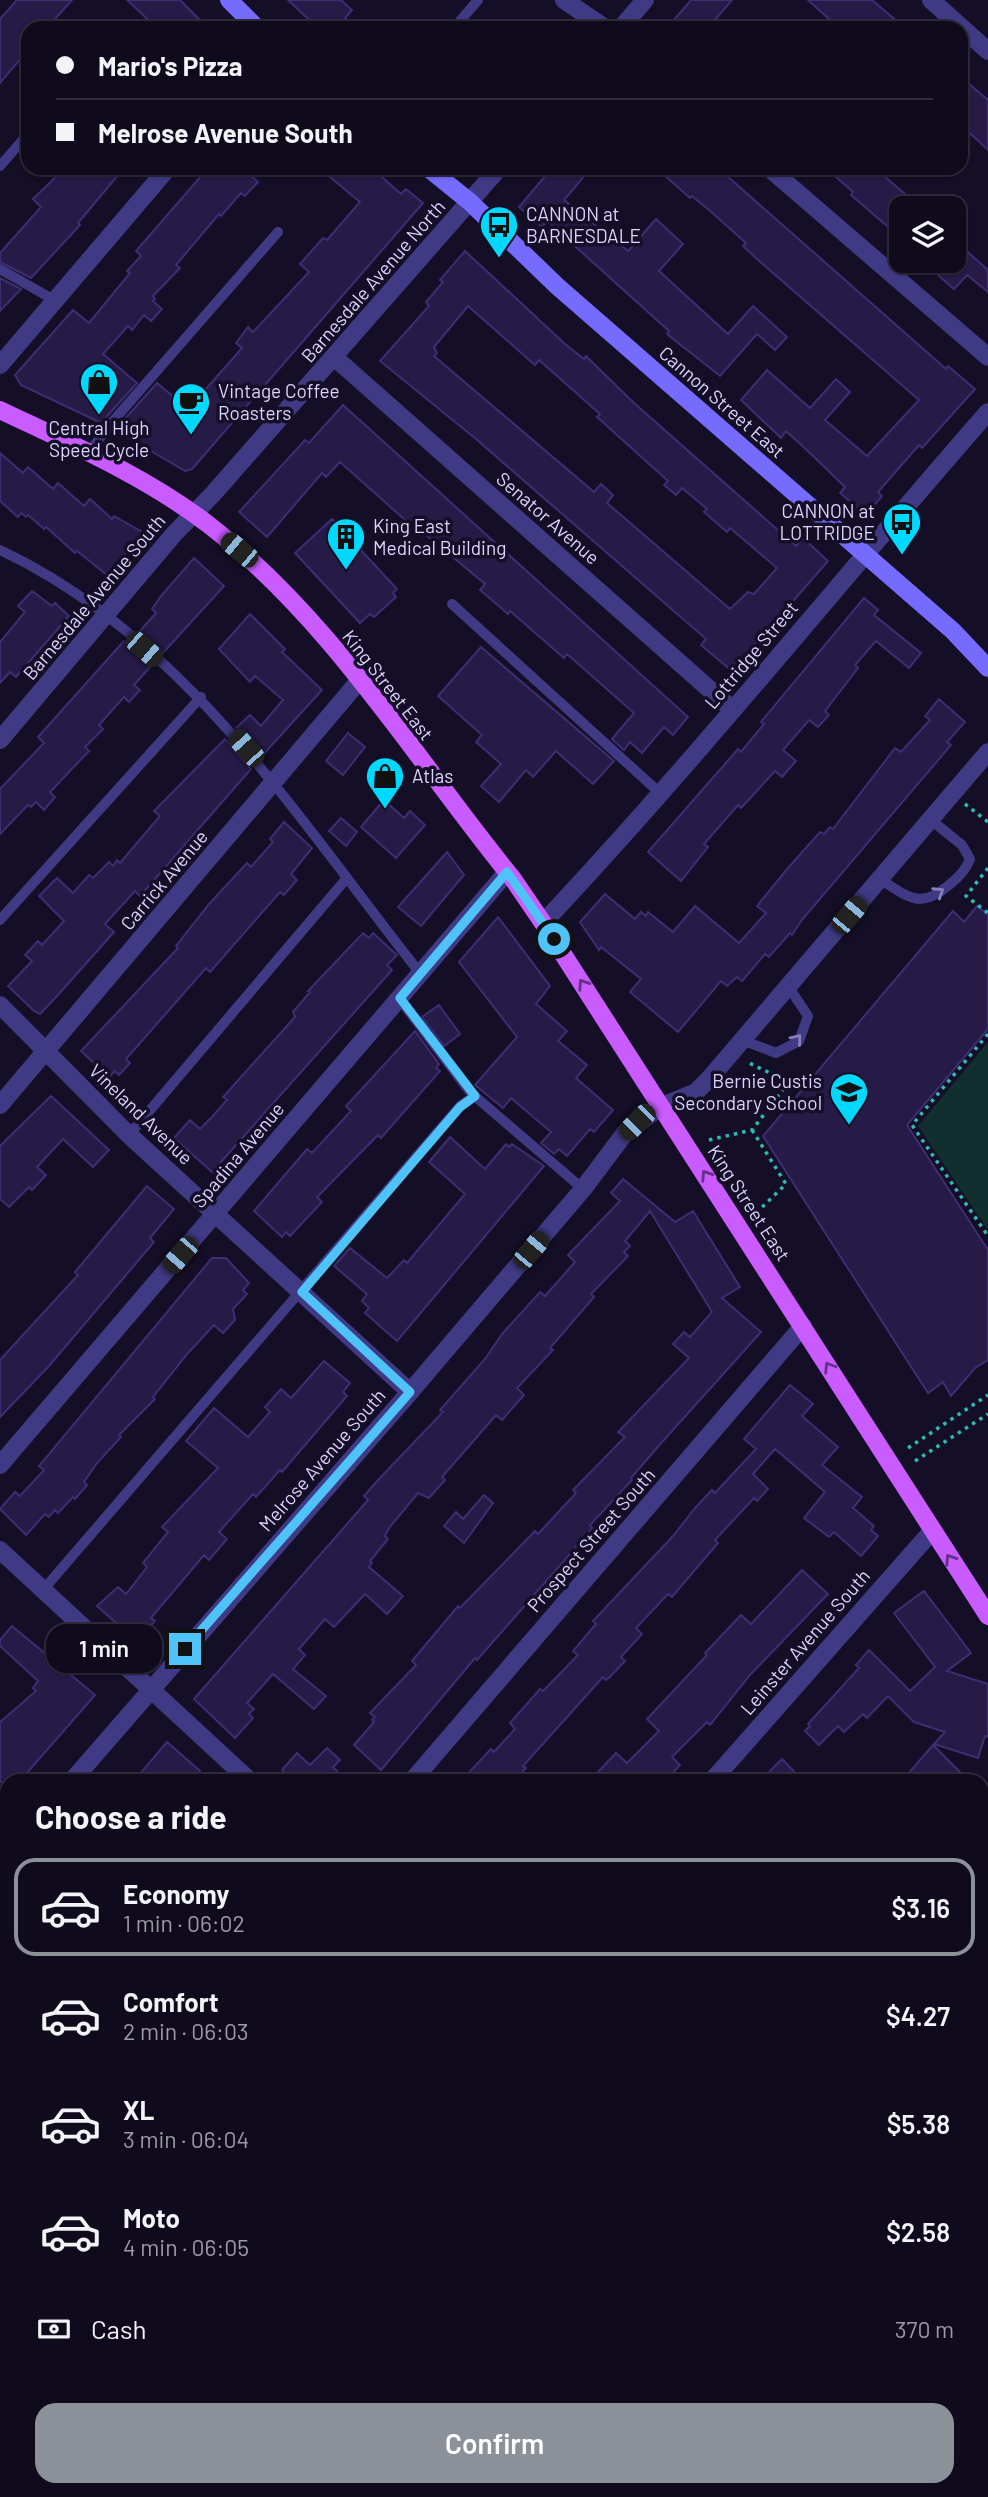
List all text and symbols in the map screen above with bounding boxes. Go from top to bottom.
text: Mario's Pizza [98,50,242,81]
text: Melrose Avenue South [98,117,353,148]
street label: Barnesdale Avenue North [296,195,449,367]
map controls [889,196,966,273]
button: layers [889,196,966,273]
place label: CANNON at BARNESDALE [526,202,641,247]
bus stop icon: CANNON at BARNESDALE [478,204,520,259]
street label: Cannon Street East [655,341,790,462]
shop icon: Central High Speed Cycle [78,361,120,416]
place label: Vintage Coffee Roasters [218,379,340,424]
cafe icon: Vintage Coffee Roasters [170,381,212,436]
place label: Central High Speed Cycle [48,416,150,461]
street label: Senator Avenue [492,467,605,569]
place label: CANNON at LOTTRIDGE [780,499,875,544]
bus stop icon: CANNON at LOTTRIDGE [881,501,923,556]
street label: Barnesdale Avenue South [18,509,170,684]
place label: King East Medical Building [373,514,506,559]
building icon: King East Medical Building [325,516,367,571]
car [217,528,262,572]
street label: Lottridge Street [699,596,802,713]
street label: King Street East [338,625,439,744]
car [122,627,167,671]
car [225,725,268,771]
shop icon: Atlas [364,755,406,810]
place label: Atlas [412,764,453,787]
street label: Carrick Avenue [115,825,212,934]
one-way arrow [932,887,945,900]
car [828,892,871,938]
route start [538,923,570,955]
one-way arrow [578,979,591,992]
one-way arrow [788,1034,801,1047]
street label: Vineland Avenue [85,1058,198,1169]
place label: Bernie Custis Secondary School [674,1069,822,1114]
school or university icon: Bernie Custis Secondary School [828,1071,870,1126]
street label: Spadina Avenue [187,1097,288,1212]
car [615,1100,660,1144]
street label: King Street East [703,1140,795,1265]
one-way arrow [702,1170,715,1183]
car [510,1227,553,1273]
car [159,1232,202,1278]
one-way arrow [824,1362,837,1375]
street label: Melrose Avenue South [253,1384,390,1536]
street label: Prospect Street South [522,1463,659,1616]
one-way arrow [946,1554,959,1567]
street label: Leinster Avenue South [735,1564,874,1719]
callout: 1 min [45,1624,160,1674]
route end [169,1633,201,1665]
text: 1 min [79,1634,129,1662]
text: Choose a ride [35,1797,227,1835]
icon: car [39,1876,102,1939]
text: Economy [123,1878,229,1909]
text: $3.16 [891,1892,950,1923]
text: 1 min · 06:02 [123,1909,245,1937]
icon: car [39,1984,102,2047]
text: Comfort [123,1986,219,2017]
text: $4.27 [886,2000,950,2031]
text: 2 min · 06:03 [123,2017,249,2045]
icon: car [39,2092,102,2155]
text: XL [123,2094,154,2125]
text: $5.38 [887,2108,950,2139]
text: 3 min · 06:04 [123,2125,249,2153]
icon: car [39,2200,102,2263]
text: Moto [123,2202,180,2233]
text: $2.58 [886,2216,950,2247]
text: 4 min · 06:05 [123,2233,249,2261]
icon: cash [35,2310,73,2348]
text: Cash [91,2313,146,2344]
text: 370 m [895,2315,954,2343]
button: Confirm [35,2403,954,2483]

